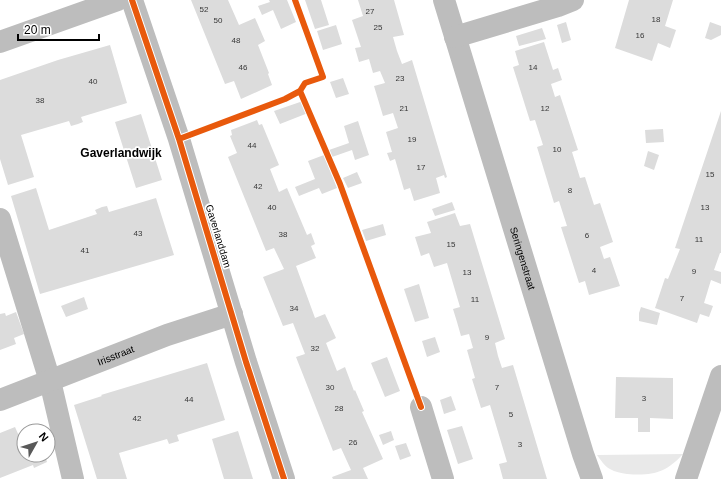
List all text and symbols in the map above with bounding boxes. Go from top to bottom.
house number: 52 [200,5,209,14]
house number: 27 [366,7,375,16]
house number: 18 [652,15,661,24]
scale bar [18,16,99,42]
house number: 50 [214,16,223,25]
text: 20 m [24,23,51,37]
house number: 25 [374,23,383,32]
house number: 16 [636,31,645,40]
house number: 48 [232,36,241,45]
house number: 46 [239,63,248,72]
house number: 14 [529,63,538,72]
house number: 23 [396,74,405,83]
house number: 40 [89,77,98,86]
house number: 38 [36,96,45,105]
house number: 21 [400,104,409,113]
house number: 12 [541,104,550,113]
house number: 19 [408,135,417,144]
house number: 44 [248,141,257,150]
house number: 10 [553,145,562,154]
district label: Gaverlandwijk [80,146,162,160]
house number: 17 [417,163,426,172]
house number: 15 [706,170,715,179]
house number: 42 [254,182,263,191]
house number: 8 [568,186,573,195]
street label: Gaverlanddam [204,203,233,269]
house number: 40 [268,203,277,212]
house number: 13 [701,203,710,212]
street label: Seringenstraat [508,226,537,291]
house number: 43 [134,229,143,238]
house number: 38 [279,230,288,239]
house number: 6 [585,231,590,240]
house number: 11 [695,235,704,244]
house number: 15 [447,240,456,249]
house number: 41 [81,246,90,255]
house number: 4 [592,266,597,275]
house number: 9 [692,267,697,276]
house number: 13 [463,268,472,277]
house number: 7 [680,294,685,303]
house number: 11 [471,295,480,304]
house number: 34 [290,304,299,313]
house number: 9 [485,333,490,342]
street label: Irisstraat [96,343,136,368]
house number: 32 [311,344,320,353]
house number: 30 [326,383,335,392]
house number: 7 [495,383,500,392]
house number: 3 [642,394,647,403]
house number: 44 [185,395,194,404]
house number: 28 [335,404,344,413]
house number: 5 [509,410,514,419]
house number: 42 [133,414,142,423]
north arrow [16,423,56,463]
text: N [37,430,51,444]
house number: 26 [349,438,358,447]
house number: 3 [518,440,523,449]

